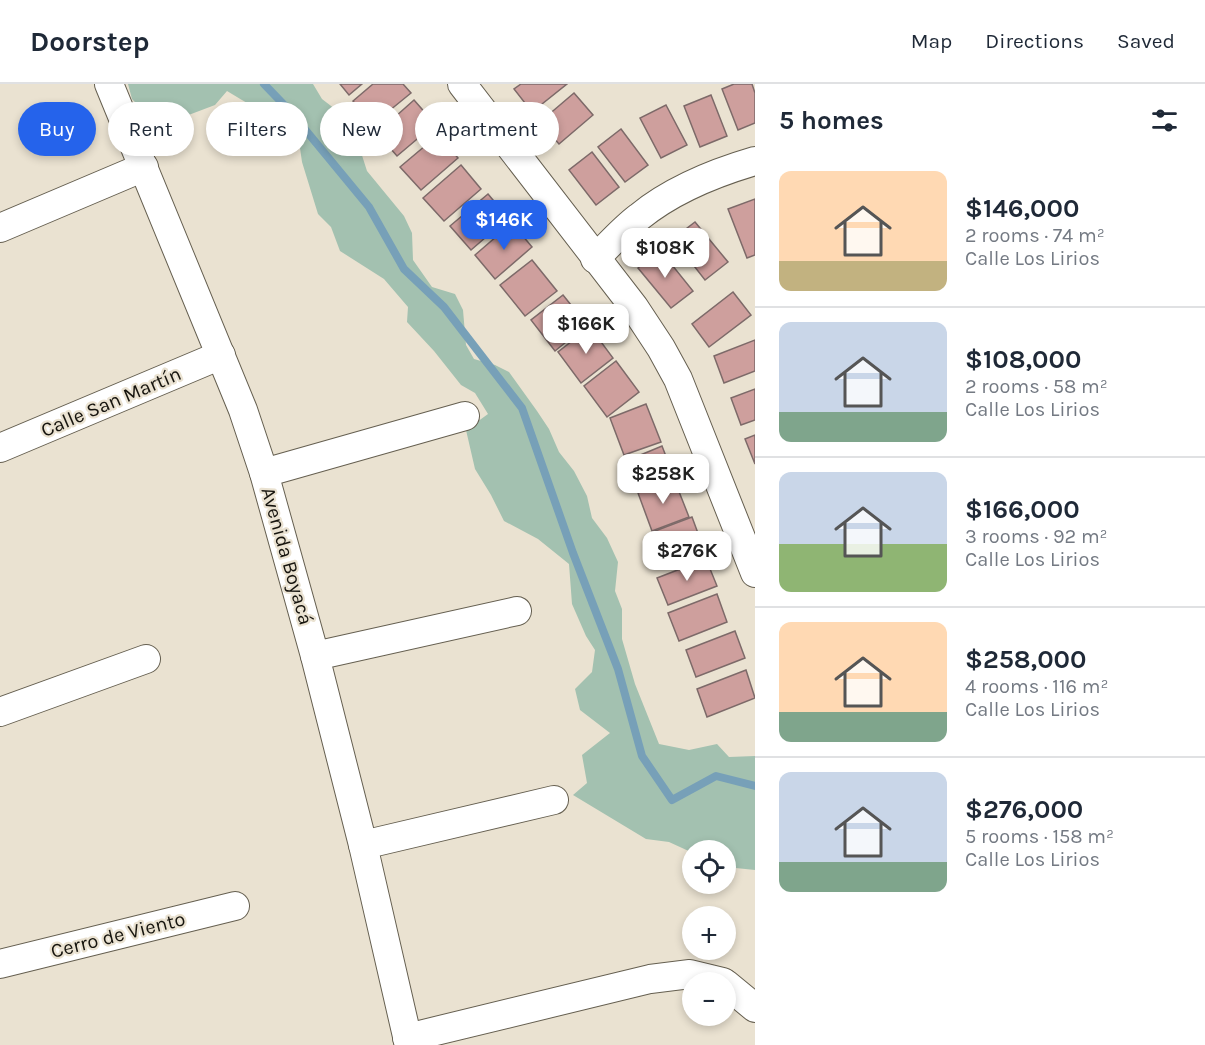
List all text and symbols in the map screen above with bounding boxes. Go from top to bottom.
text: Doorstep [30,25,150,58]
text: Map [911,29,952,53]
text: Directions [985,29,1084,53]
text: Saved [1117,29,1175,53]
chip: Buy [18,102,96,156]
chip: Rent [108,102,194,156]
chip: Filters [206,102,308,156]
chip: New [320,102,403,156]
chip: Apartment [415,102,559,156]
icon: filters [1148,104,1181,137]
text: 5 homes [779,105,884,136]
text: $146,000 [965,193,1079,224]
icon: home [827,195,899,267]
pin: $146K [462,200,546,251]
text: $146K [475,208,533,231]
text: 2 rooms · 74 m² [965,224,1105,247]
pin: $108K [623,228,707,279]
text: $108K [635,236,695,259]
text: Calle Los Lirios [965,247,1100,270]
pin: $166K [544,304,628,355]
text: $166K [557,312,615,335]
text: $108,000 [965,344,1081,375]
icon: home [827,346,899,418]
street label: Calle San Martín [37,362,185,442]
text: 2 rooms · 58 m² [965,375,1108,398]
text: Calle Los Lirios [965,398,1100,421]
pin: $258K [621,454,705,505]
text: $258K [631,462,695,485]
street label: Avenida Boyacá [256,485,318,627]
text: $166,000 [965,494,1080,525]
icon: home [827,496,899,568]
text: 3 rooms · 92 m² [965,525,1108,548]
pin: $276K [645,531,729,582]
text: $276K [656,539,718,562]
text: Calle Los Lirios [965,548,1100,571]
text: $258,000 [965,644,1087,675]
icon: home [827,646,899,718]
text: 4 rooms · 116 m² [965,675,1108,698]
text: Calle Los Lirios [965,698,1100,721]
text: $276,000 [965,794,1083,825]
icon: home [827,796,899,868]
text: 5 rooms · 158 m² [965,825,1114,848]
map controls [682,840,736,1026]
button: locate [682,840,736,894]
text: Calle Los Lirios [965,848,1100,871]
button: + [682,906,736,960]
street label: Cerro de Viento [48,907,188,963]
button: − [682,972,736,1026]

